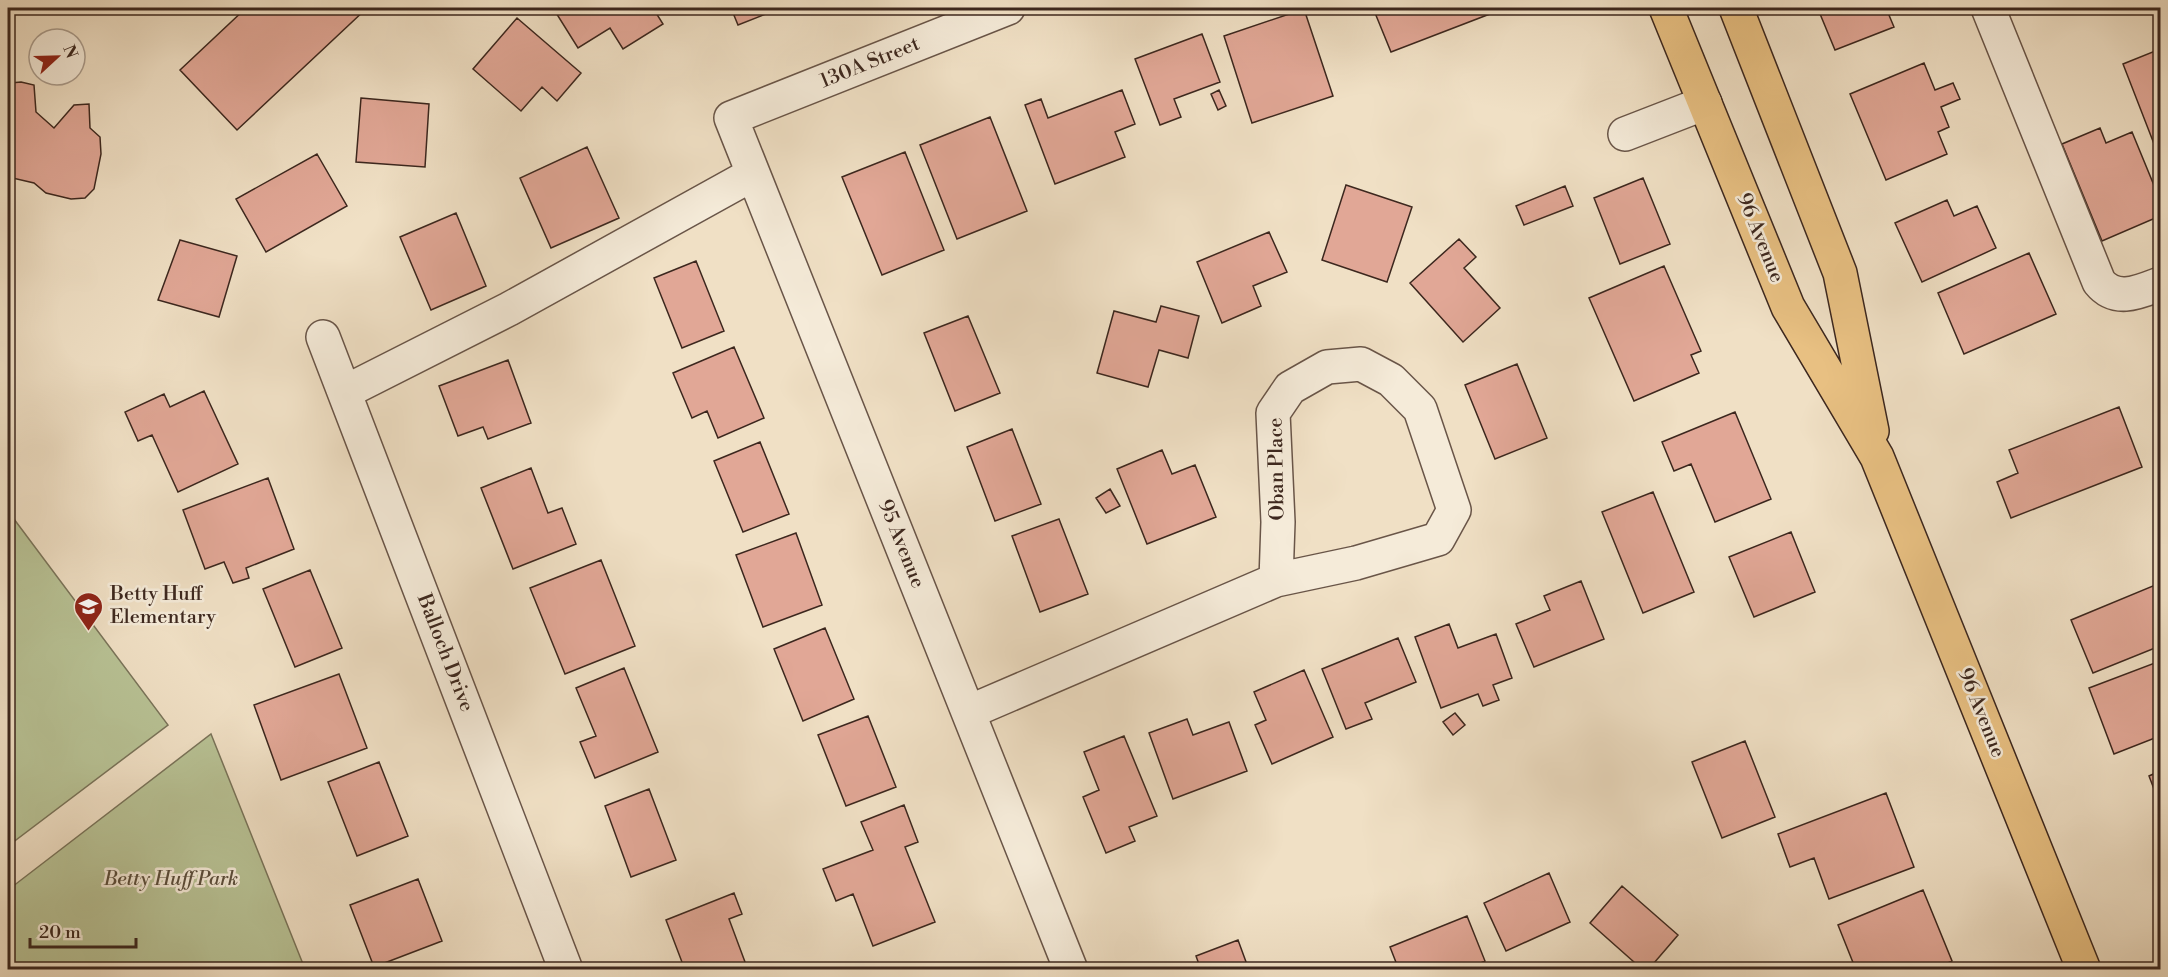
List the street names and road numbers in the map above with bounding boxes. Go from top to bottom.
street label: 130A Street [817,32,923,94]
street label: 96 Avenue [1731,190,1789,286]
street label: Oban Place [1264,417,1290,521]
street label: 95 Avenue [872,496,930,592]
street label: Balloch Drive [411,590,479,715]
street label: 96 Avenue [1952,665,2010,761]

